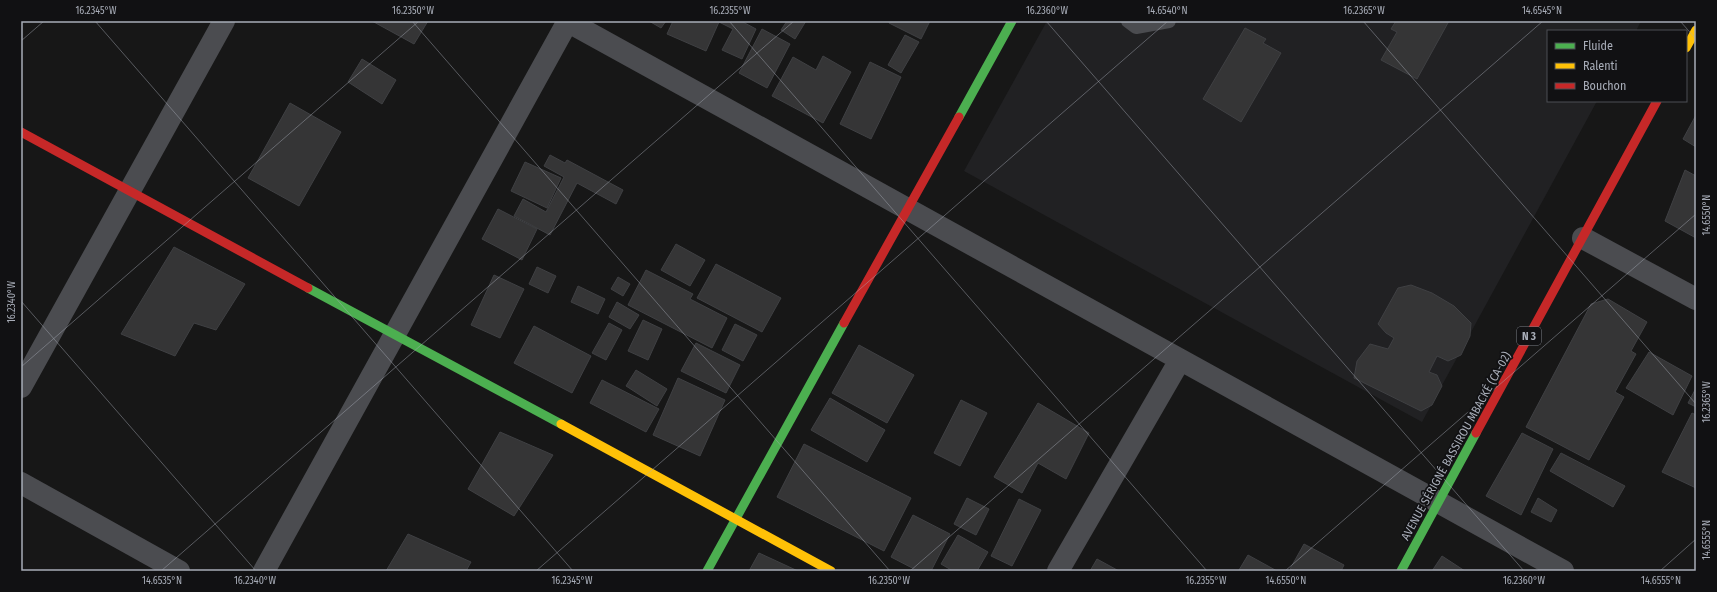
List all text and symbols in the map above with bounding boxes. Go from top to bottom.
text: 16.2345°W [75,5,117,17]
text: 16.2350°W [392,5,434,17]
text: 16.2355°W [709,5,751,17]
text: 16.2360°W [1026,5,1069,17]
text: 14.6540°N [1146,5,1188,17]
text: 16.2365°W [1343,5,1385,17]
text: 14.6545°N [1522,5,1562,17]
legend [1547,30,1687,102]
text: Fluide [1583,39,1613,53]
text: Ralenti [1583,59,1618,73]
text: Bouchon [1583,79,1626,93]
text: 14.6550°N [1701,195,1713,235]
text: 16.2340°W [6,280,18,323]
road number: N 3 [1517,327,1541,345]
street label: AVENUE SÉRIGNÉ BASSIROU MBACKÉ (CA-02) [1397,348,1514,543]
text: 16.2365°W [1701,381,1713,423]
text: 14.6555°N [1701,520,1713,560]
text: 14.6535°N [142,575,182,587]
text: 16.2340°W [234,575,277,587]
text: 16.2345°W [551,575,593,587]
text: 16.2350°W [868,575,910,587]
text: 16.2355°W [1185,575,1227,587]
text: 14.6550°N [1266,575,1306,587]
text: 16.2360°W [1503,575,1546,587]
text: 14.6555°N [1641,575,1681,587]

